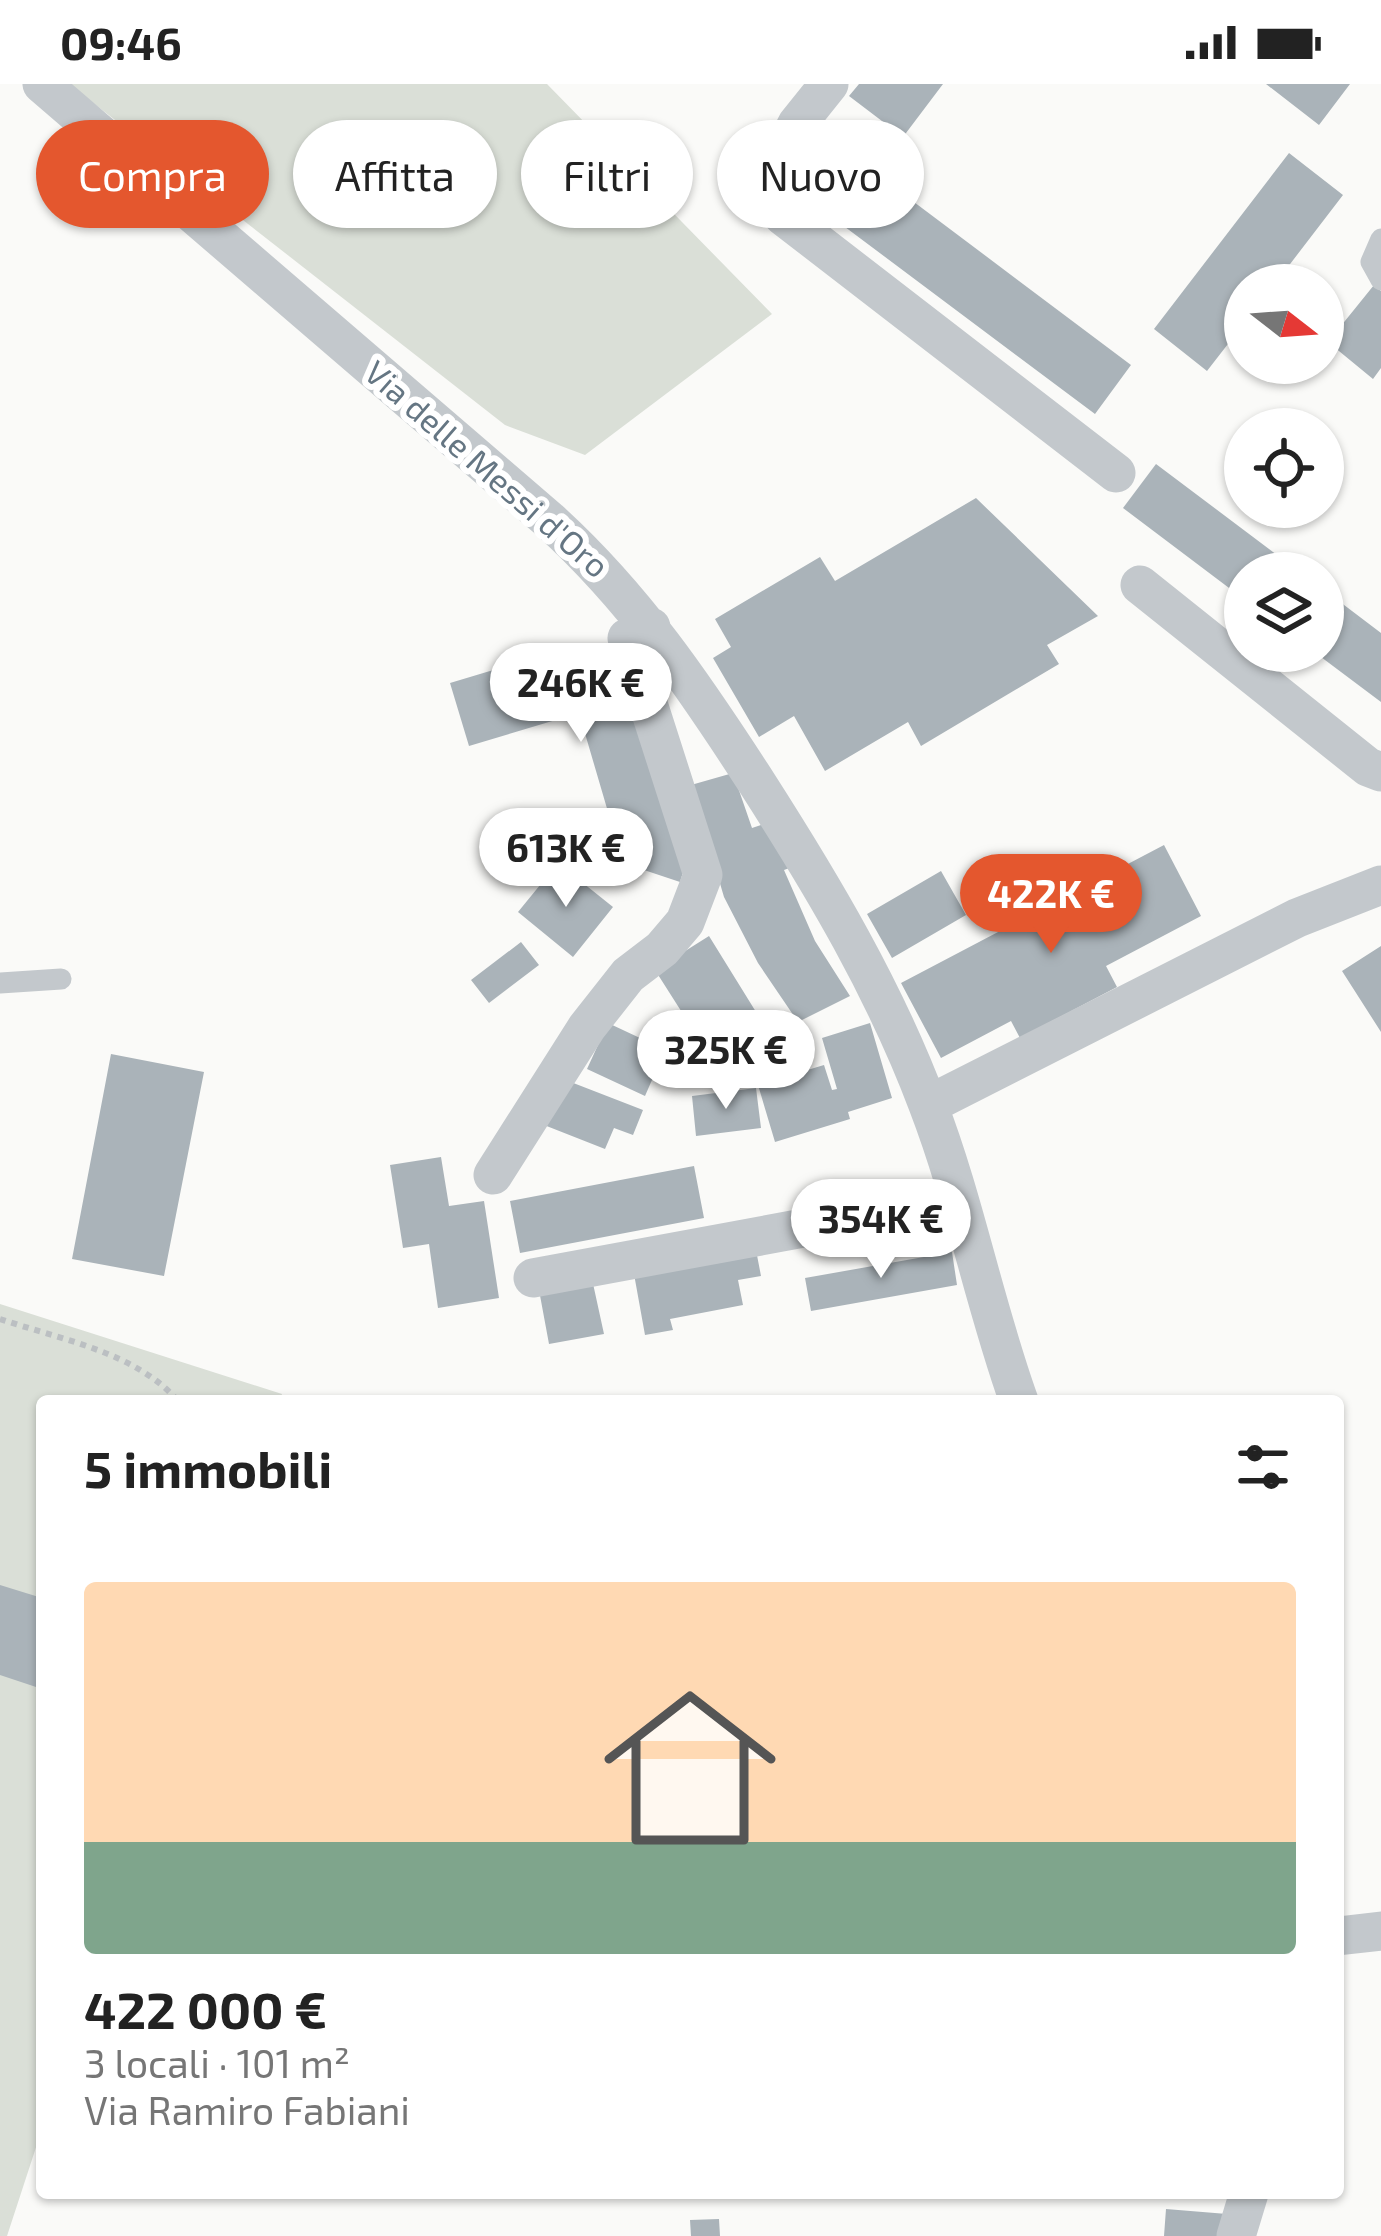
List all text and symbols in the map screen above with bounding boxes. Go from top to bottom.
text: 09:46 [60,15,182,69]
chip: Compra [36,120,269,228]
chip: Affitta [293,120,497,228]
chip: Filtri [521,120,693,228]
chip: Nuovo [717,120,924,228]
north arrow [1224,264,1344,384]
map controls [1224,264,1344,672]
street label: Via delle Messi d'Oro [357,351,618,585]
button: locate [1224,408,1344,528]
button: layers [1224,552,1344,672]
pin: 246K € [483,643,679,745]
text: 246K € [517,658,645,705]
pin: 613K € [468,808,664,910]
text: 613K € [506,823,626,870]
pin: 422K € [953,854,1149,956]
text: 422K € [987,869,1115,916]
pin: 325K € [628,1010,824,1112]
text: 325K € [664,1025,788,1072]
pin: 354K € [783,1179,979,1281]
text: 354K € [818,1194,944,1241]
icon: filters [1230,1434,1296,1500]
text: 5 immobili [84,1437,332,1498]
icon: home [582,1660,798,1876]
text: 422 000 € [84,1978,327,2039]
text: 3 locali · 101 m² [84,2039,350,2086]
text: Via Ramiro Fabiani [84,2086,410,2133]

